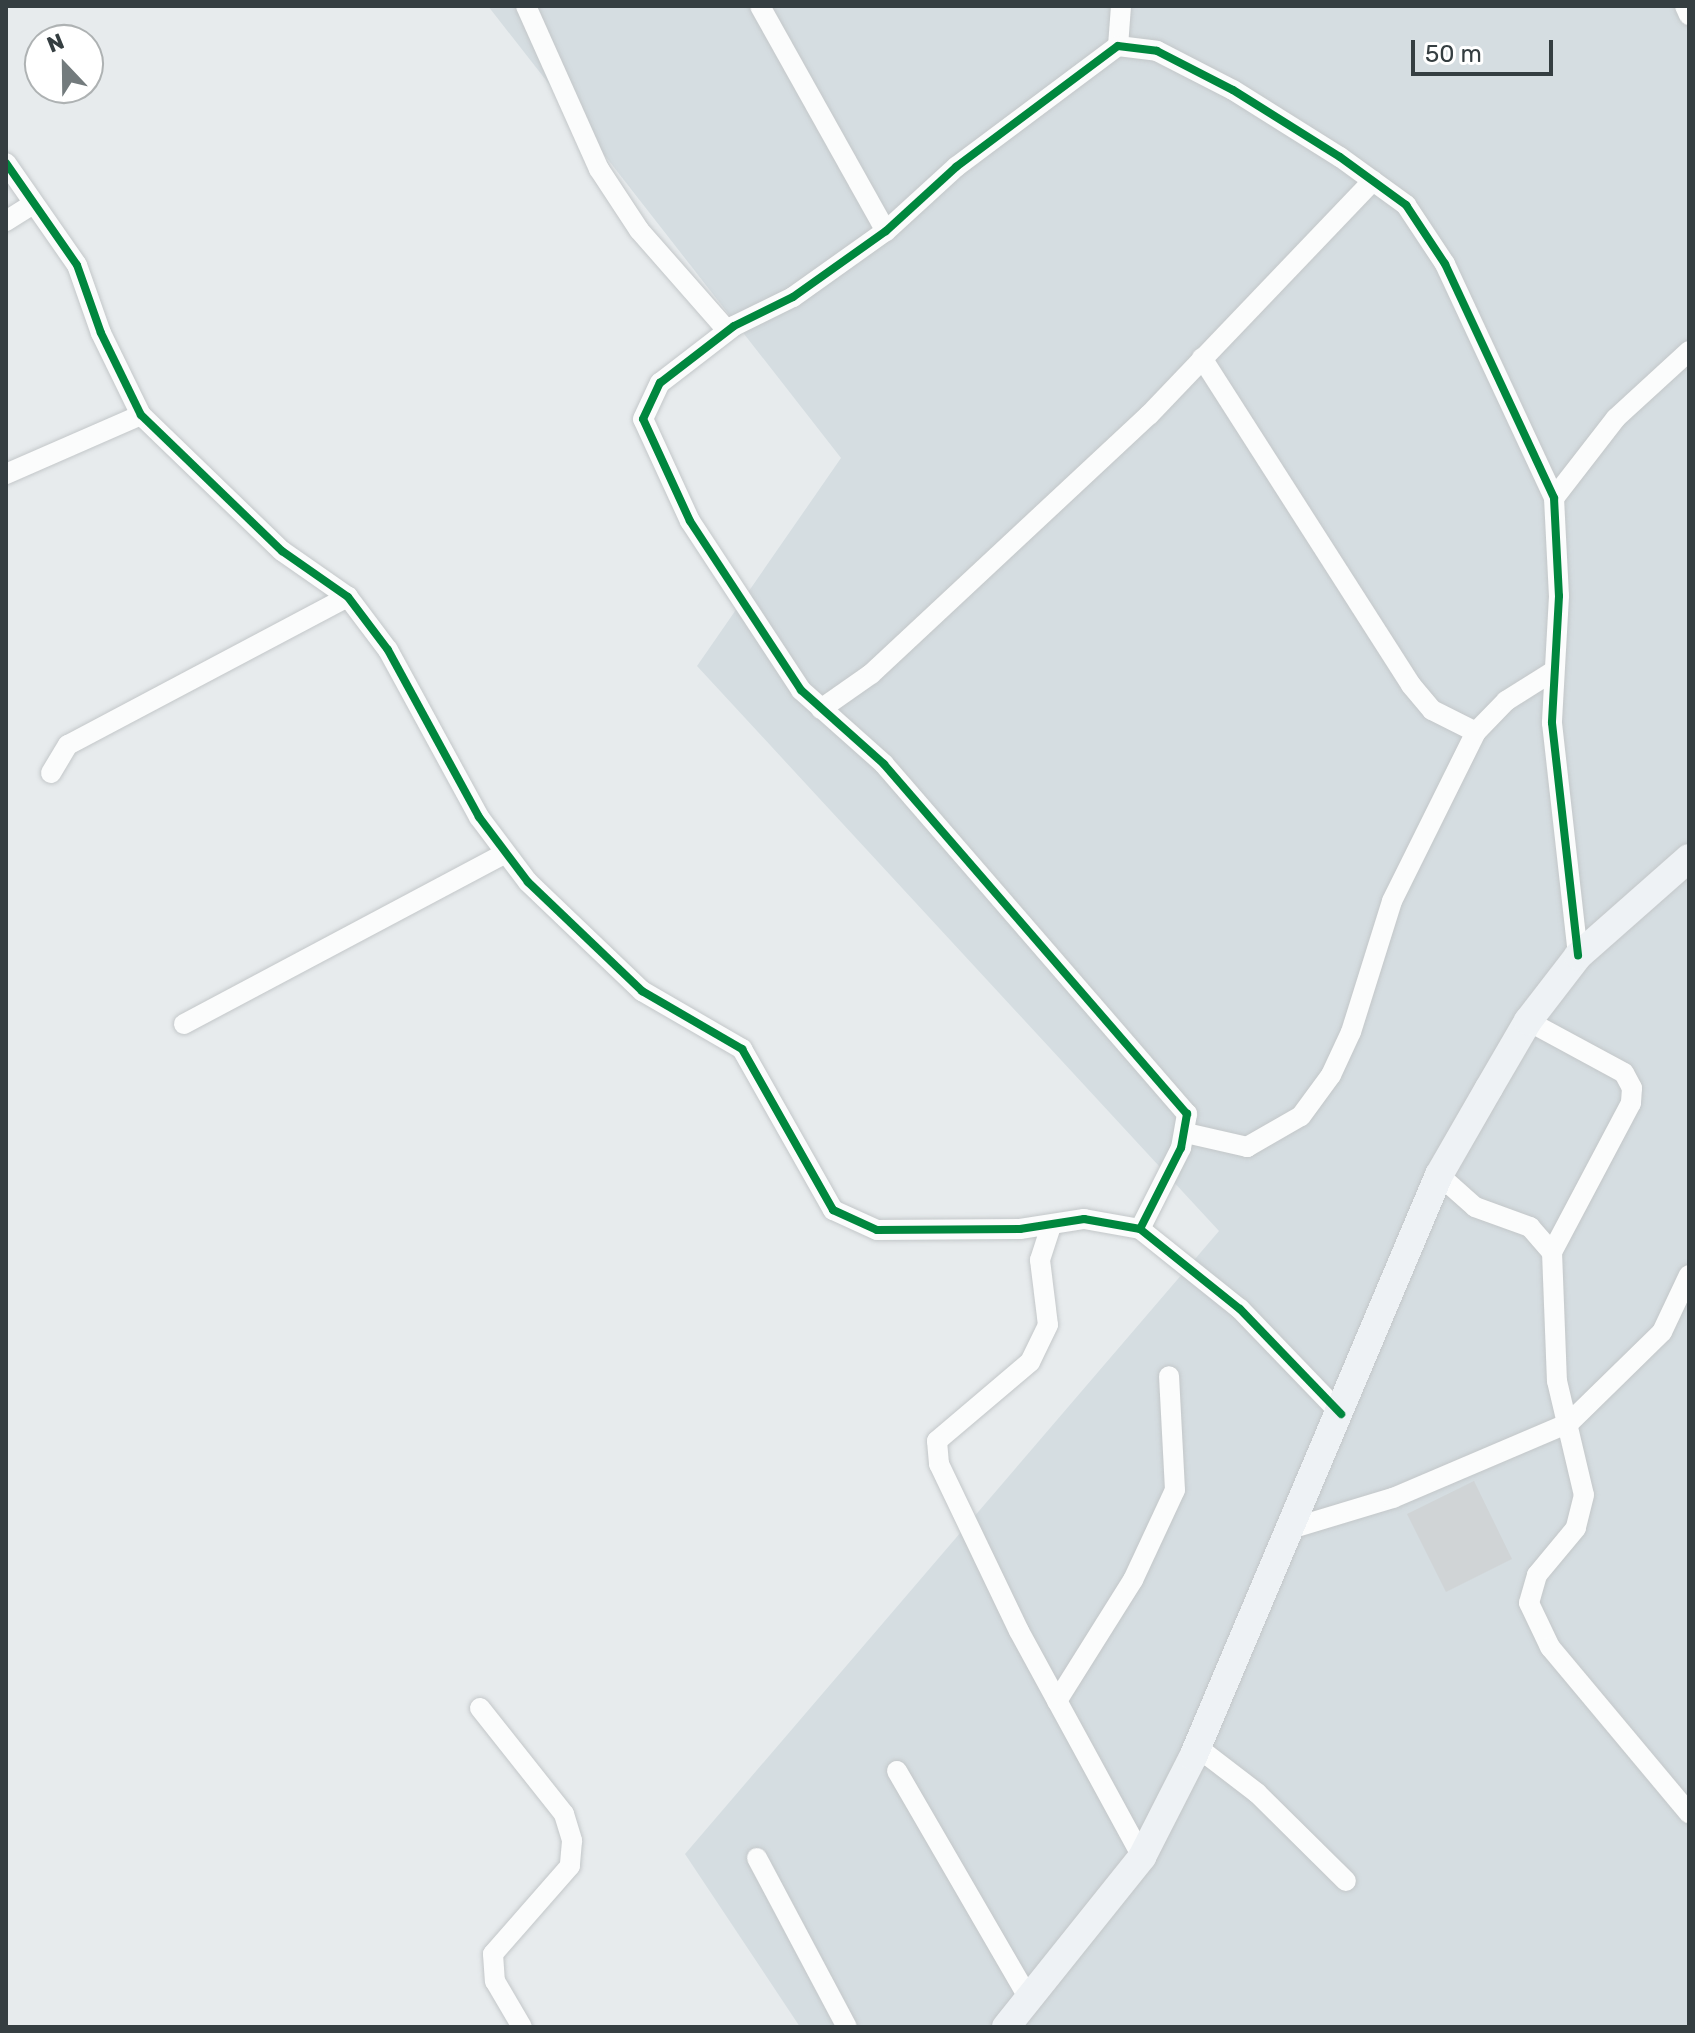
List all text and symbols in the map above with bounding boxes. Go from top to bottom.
north arrow [24,24,104,104]
scale bar [1415,24,1557,74]
text: N [43,28,68,59]
text: 50 m [1425,40,1482,68]

